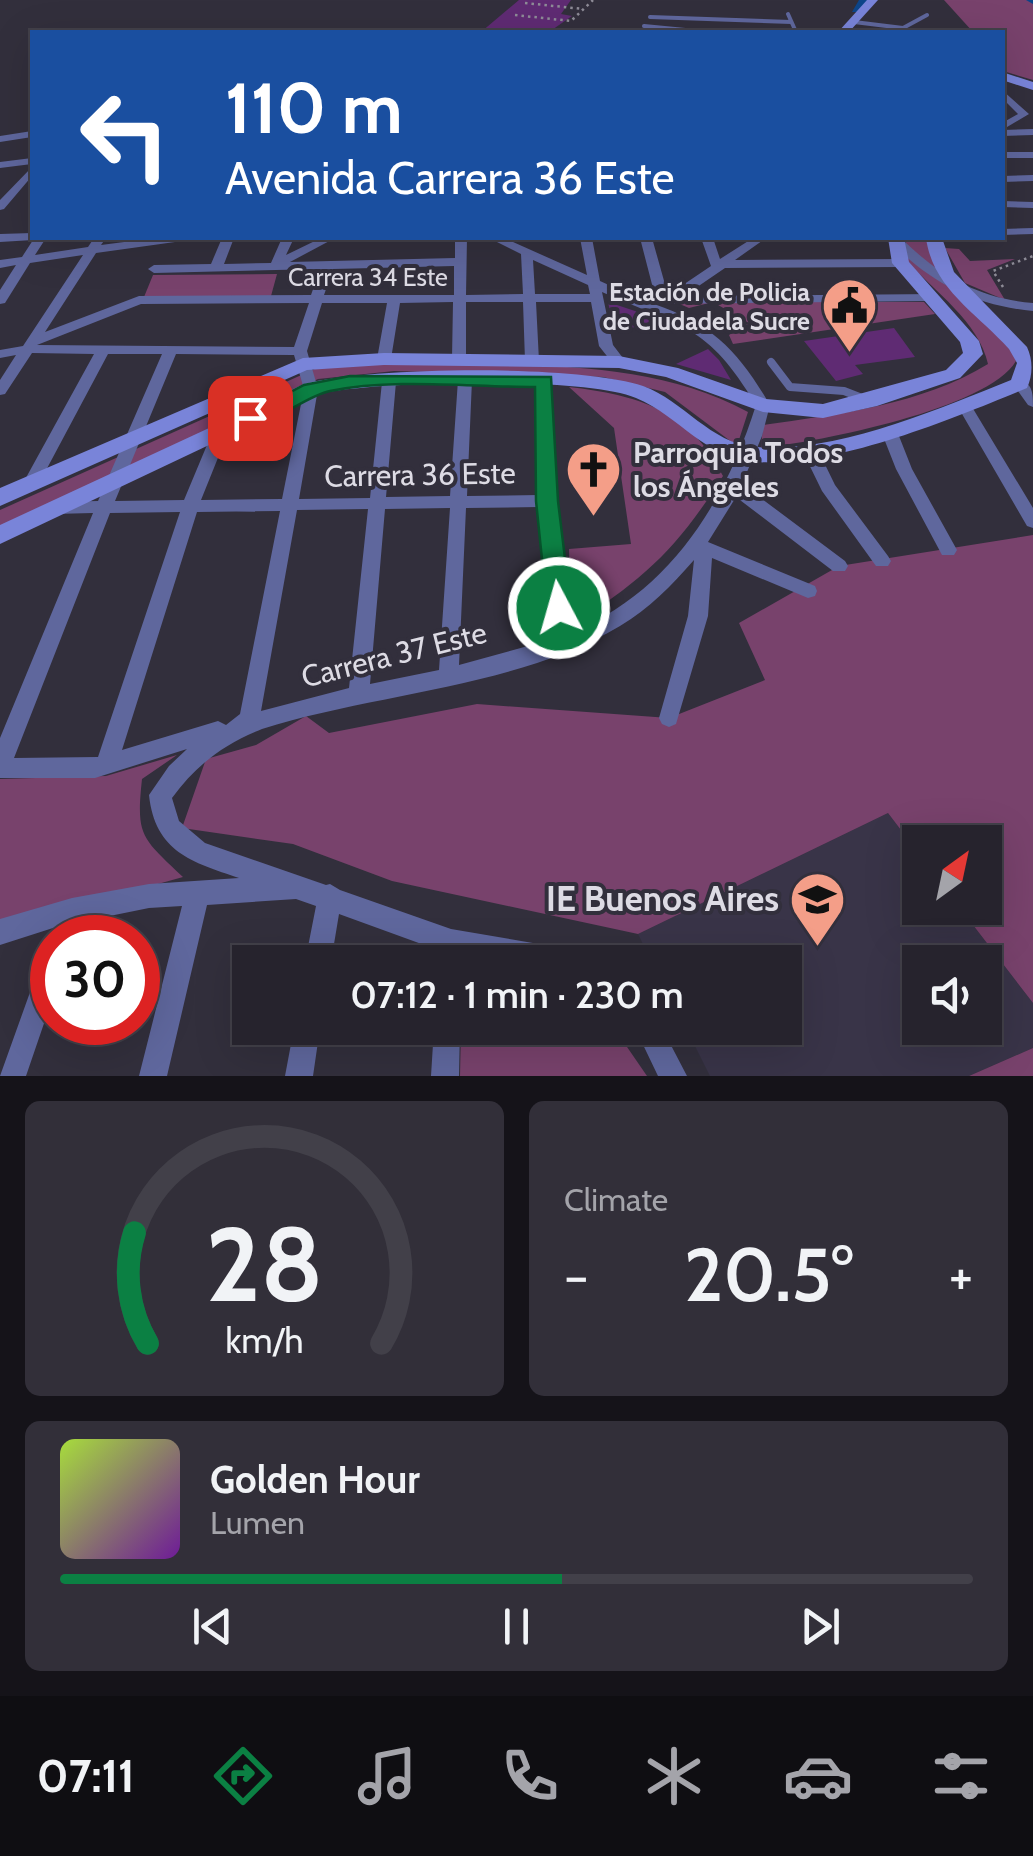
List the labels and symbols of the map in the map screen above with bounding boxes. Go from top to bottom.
street label: Carrera 34 Este [288,262,448,292]
public building icon: Estación de Policia de Ciudadela Sucre [819,276,879,355]
place label: Estación de Policia de Ciudadela Sucre [603,277,811,336]
pin [208,376,293,461]
place label: Parroquia Todos los Ángeles [633,434,843,505]
church icon: Parroquia Todos los Ángeles [564,440,624,519]
street label: Carrera 36 Este [324,454,516,495]
position arrow [507,556,611,660]
street label: Carrera 37 Este [297,614,490,695]
north arrow [902,825,1002,925]
school or university icon: IE Buenos Aires [788,869,848,948]
place label: IE Buenos Aires [546,877,779,920]
speed limit sign: 30 [30,915,160,1045]

